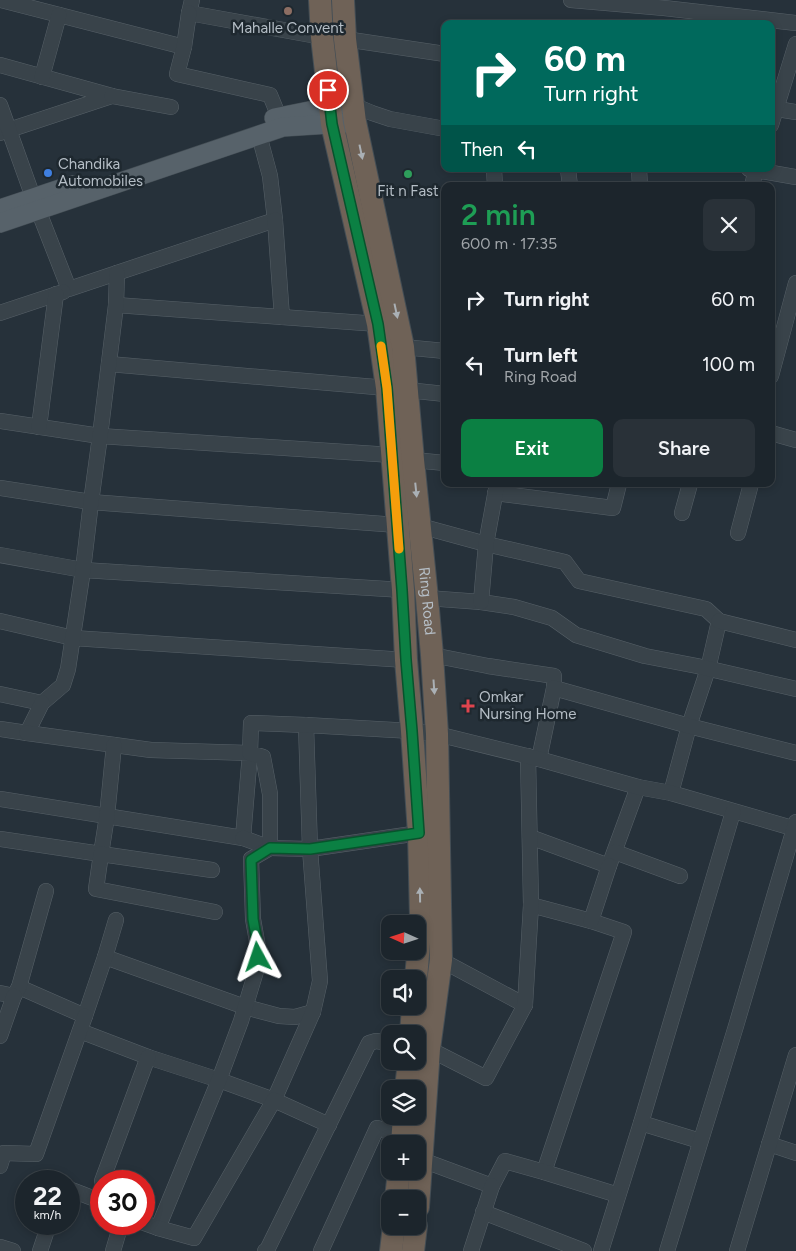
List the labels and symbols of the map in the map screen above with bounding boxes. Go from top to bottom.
marker: Mahalle Convent [282,5,294,17]
place label: Mahalle Convent [232,19,345,37]
pin [307,69,349,111]
one-way arrow [357,145,365,160]
place label: Chandika Automobiles [58,155,143,190]
marker: Chandika Automobiles [42,167,54,179]
marker: Fit n Fast [402,168,414,180]
place label: Fit n Fast [377,182,439,200]
one-way arrow [392,304,400,320]
one-way arrow [413,482,421,498]
street label: Ring Road [415,566,439,636]
one-way arrow [430,679,438,695]
place label: Omkar Nursing Home [479,688,576,723]
marker: Omkar Nursing Home [461,699,475,713]
one-way arrow [416,887,424,903]
north arrow [381,915,426,960]
position arrow [231,930,283,982]
speed limit sign: 30 [90,1170,155,1235]

